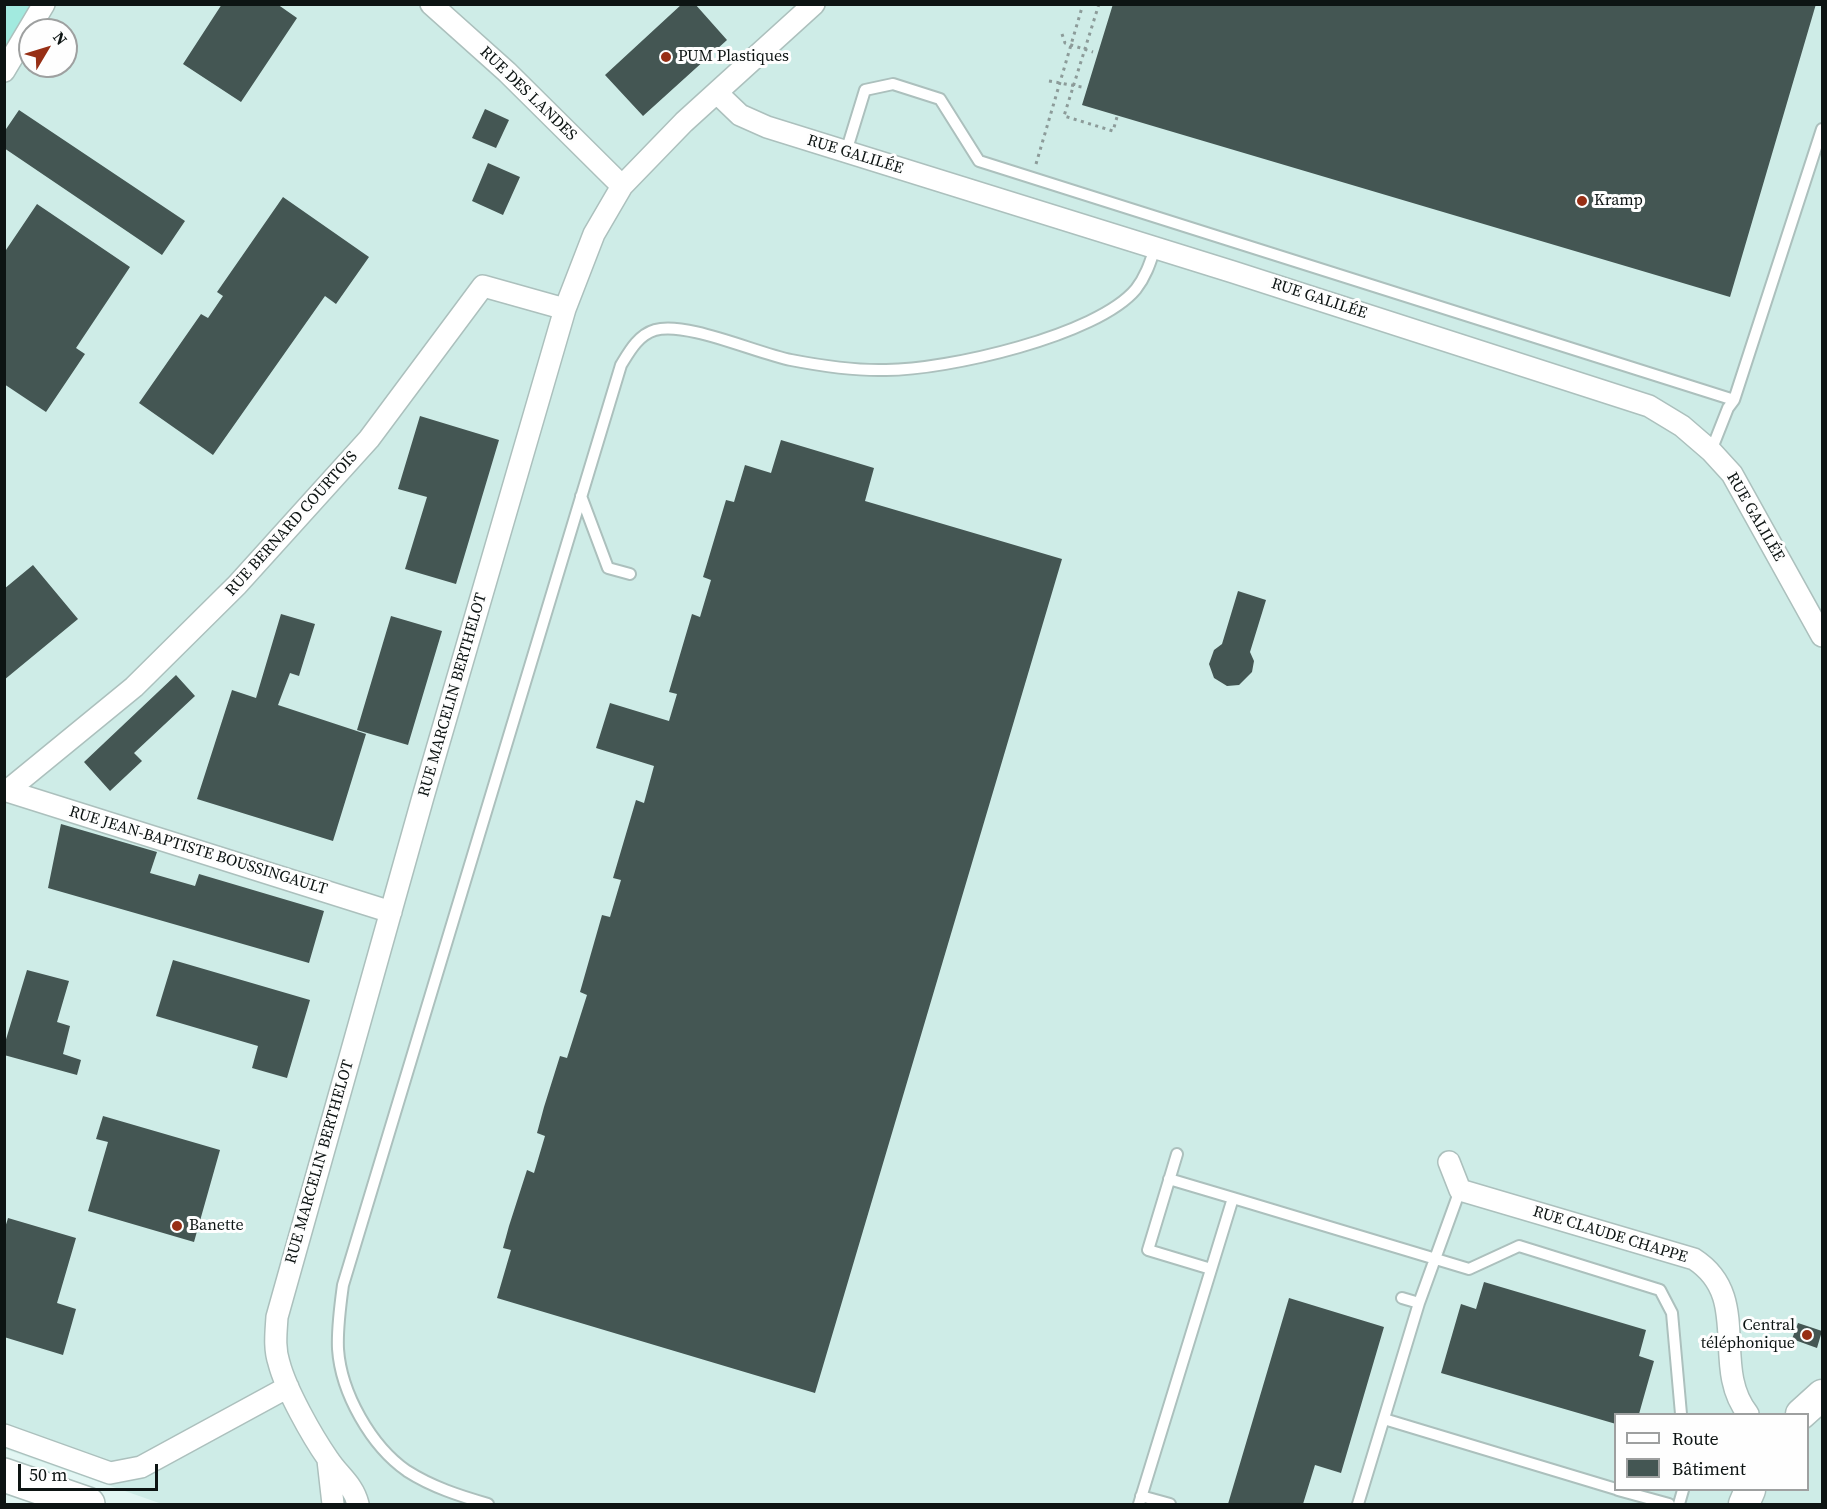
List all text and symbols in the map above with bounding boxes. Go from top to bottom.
north arrow [18,18,78,78]
text: N [48,27,73,50]
street label: RUE DES LANDES [476,43,580,145]
place label: PUM Plastiques [678,47,789,67]
marker: PUM Plastiques [659,50,673,64]
street label: RUE GALILÉE [805,131,905,179]
place label: Kramp [1594,191,1643,211]
marker: Kramp [1575,194,1589,208]
street label: RUE GALILÉE [1269,274,1369,324]
street label: RUE BERNARD COURTOIS [222,448,362,600]
street label: RUE GALILÉE [1722,469,1788,565]
street label: RUE MARCELIN BERTHELOT [415,591,491,799]
street label: RUE JEAN-BAPTISTE BOUSSINGAULT [67,803,329,899]
street label: RUE MARCELIN BERTHELOT [282,1058,358,1266]
street label: RUE CLAUDE CHAPPE [1530,1202,1690,1268]
place label: Banette [189,1216,244,1236]
marker: Banette [170,1219,184,1233]
place label: Central téléphonique [1701,1316,1795,1354]
marker: Central téléphonique [1800,1328,1814,1342]
legend [1614,1413,1809,1491]
text: Route [1672,1426,1719,1451]
scale bar [21,1452,160,1490]
text: Bâtiment [1672,1456,1746,1481]
text: 50 m [29,1462,67,1487]

